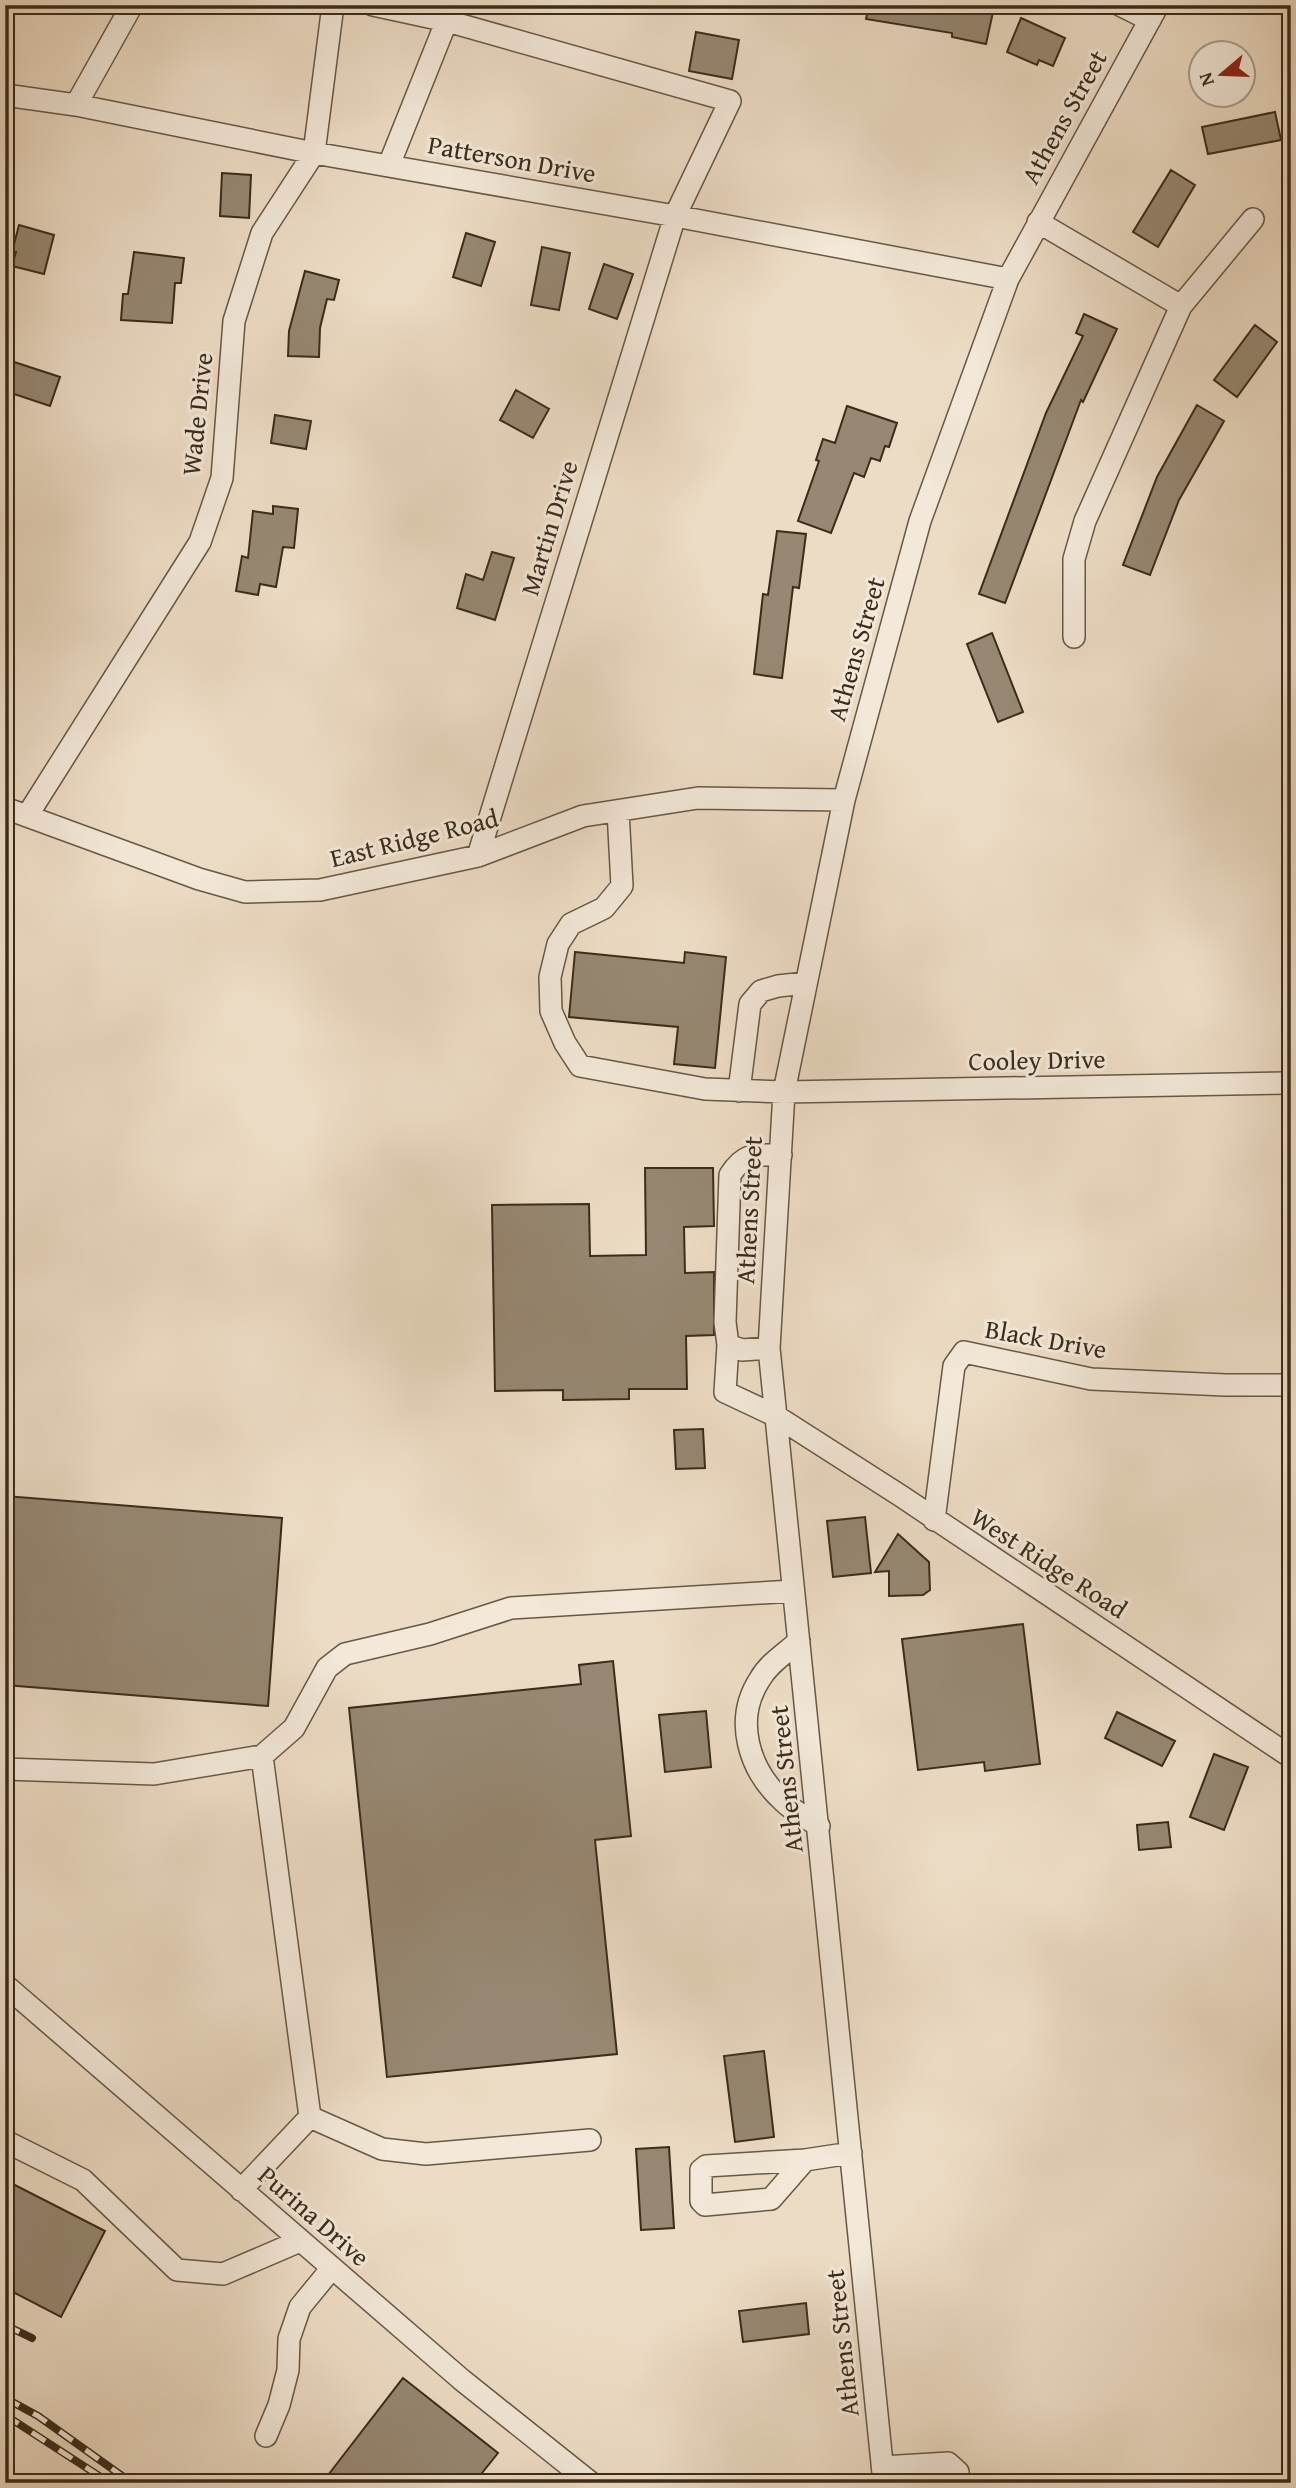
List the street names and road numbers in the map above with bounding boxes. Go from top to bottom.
street label: Athens Street [1011,43,1117,191]
street label: Patterson Drive [425,125,599,192]
street label: Wade Drive [171,350,222,477]
street label: Martin Drive [509,455,588,600]
street label: Athens Street [816,572,895,725]
street label: East Ridge Road [326,798,502,877]
street label: Cooley Drive [968,1039,1106,1080]
street label: Athens Street [725,1135,772,1285]
street label: Black Drive [982,1309,1110,1368]
street label: West Ridge Road [963,1497,1135,1628]
street label: Athens Street [758,1703,813,1855]
street label: Purina Drive [250,2156,379,2275]
street label: Athens Street [814,2267,869,2419]

